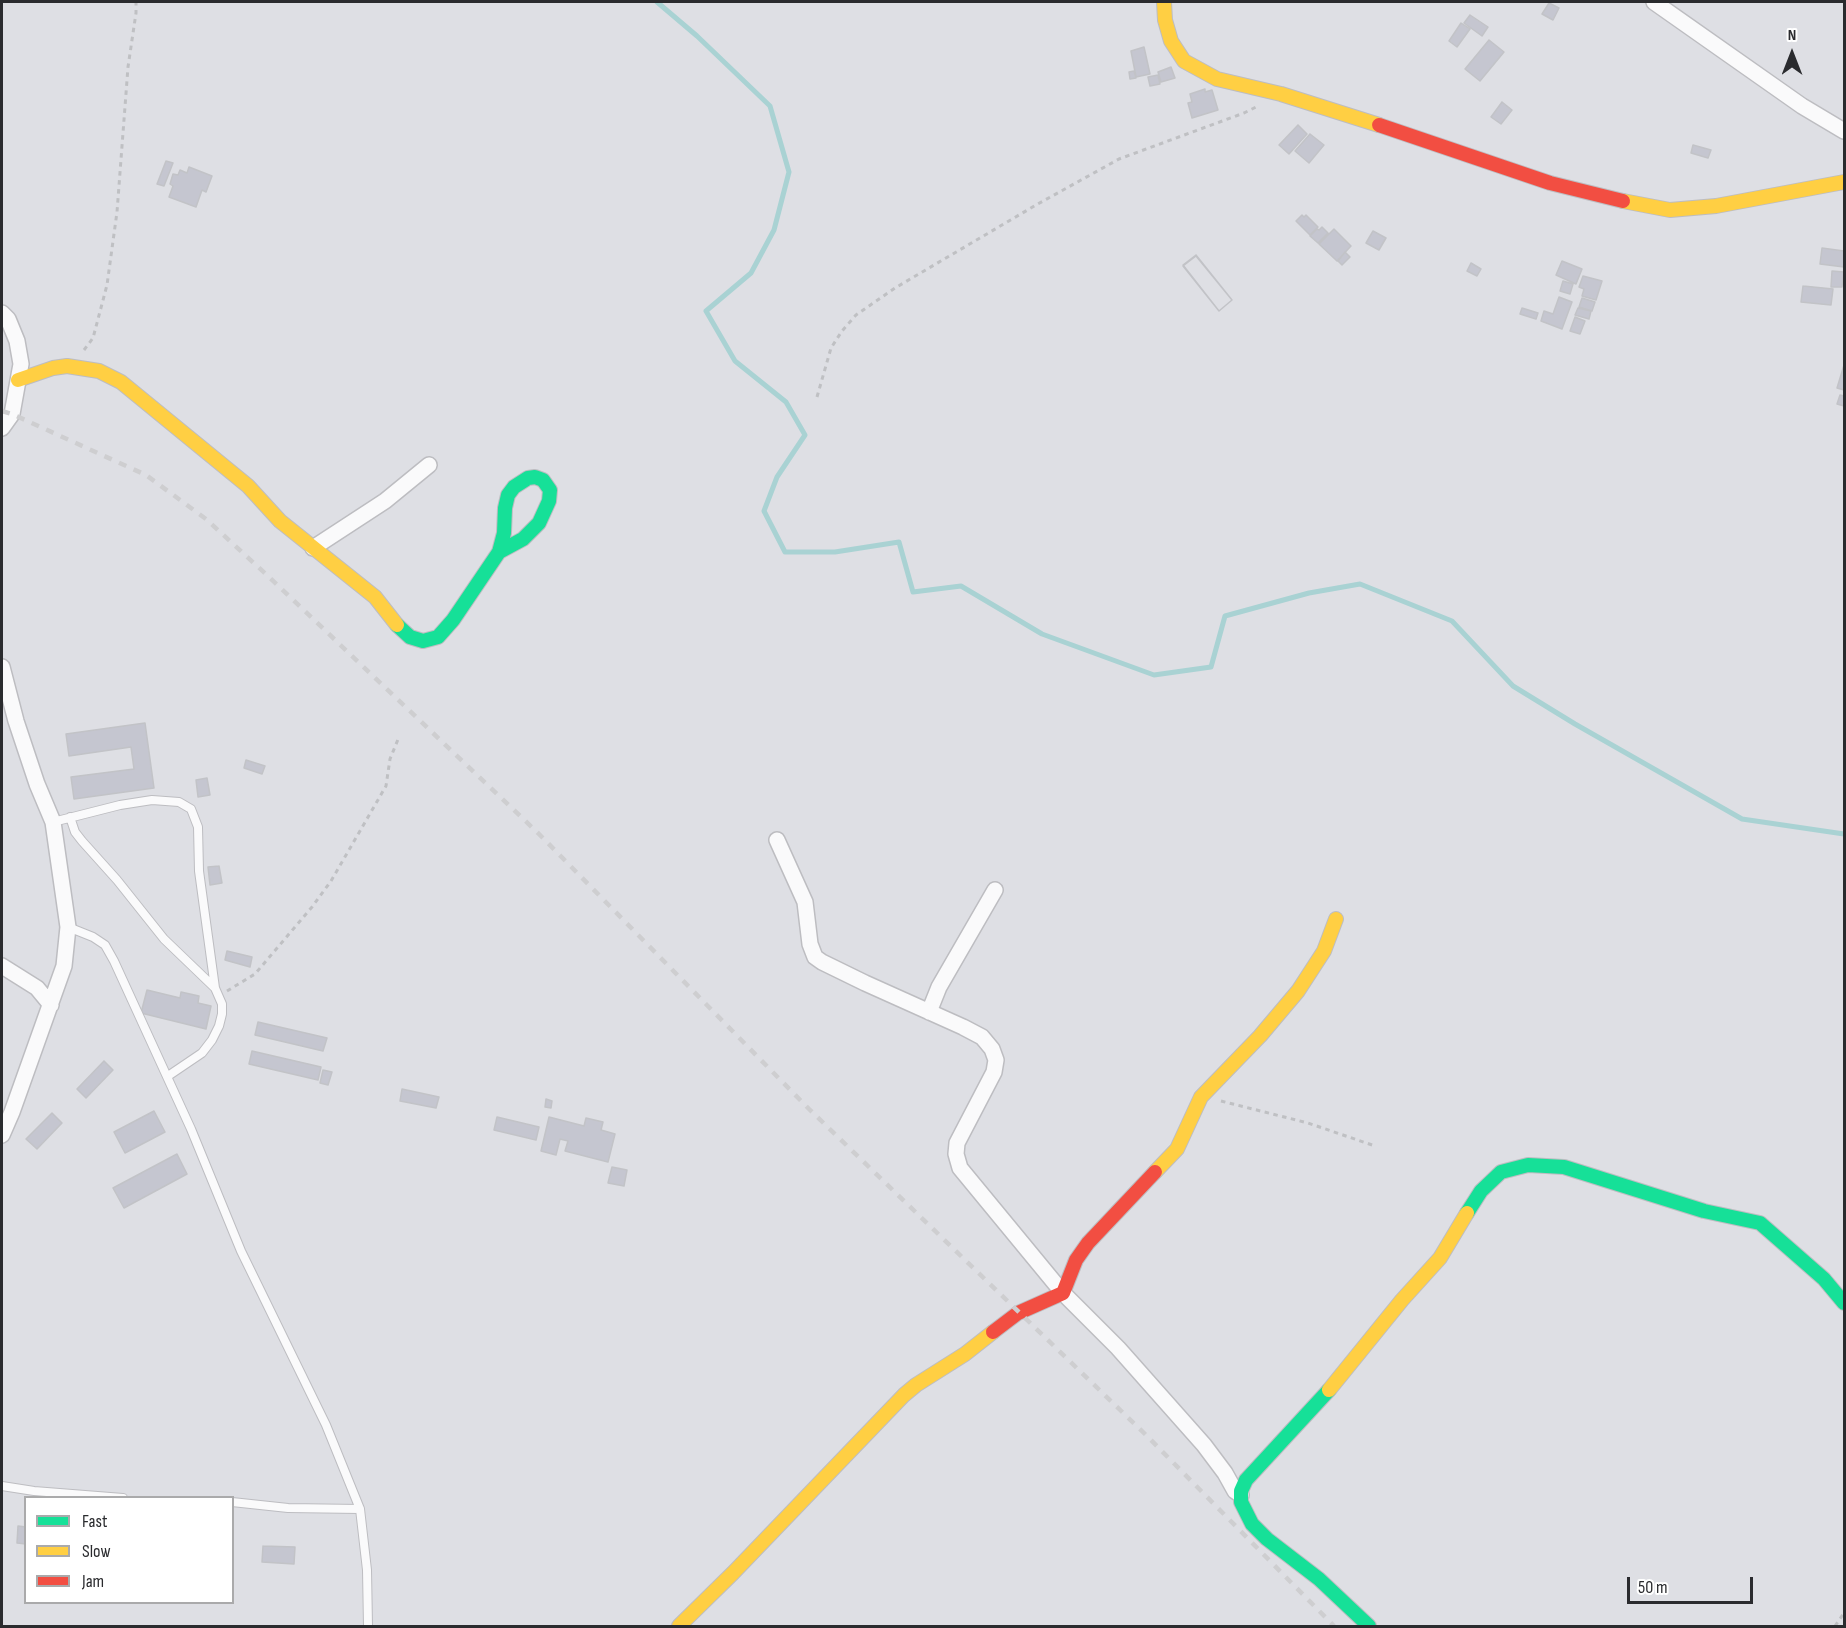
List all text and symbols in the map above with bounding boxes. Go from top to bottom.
north arrow [1762,24,1822,84]
text: N [1788,26,1796,45]
legend [24,1496,234,1604]
text: Fast [82,1511,107,1532]
text: Slow [82,1541,111,1562]
scale bar [1630,1565,1756,1603]
text: Jam [82,1571,104,1592]
text: 50 m [1638,1577,1668,1598]

